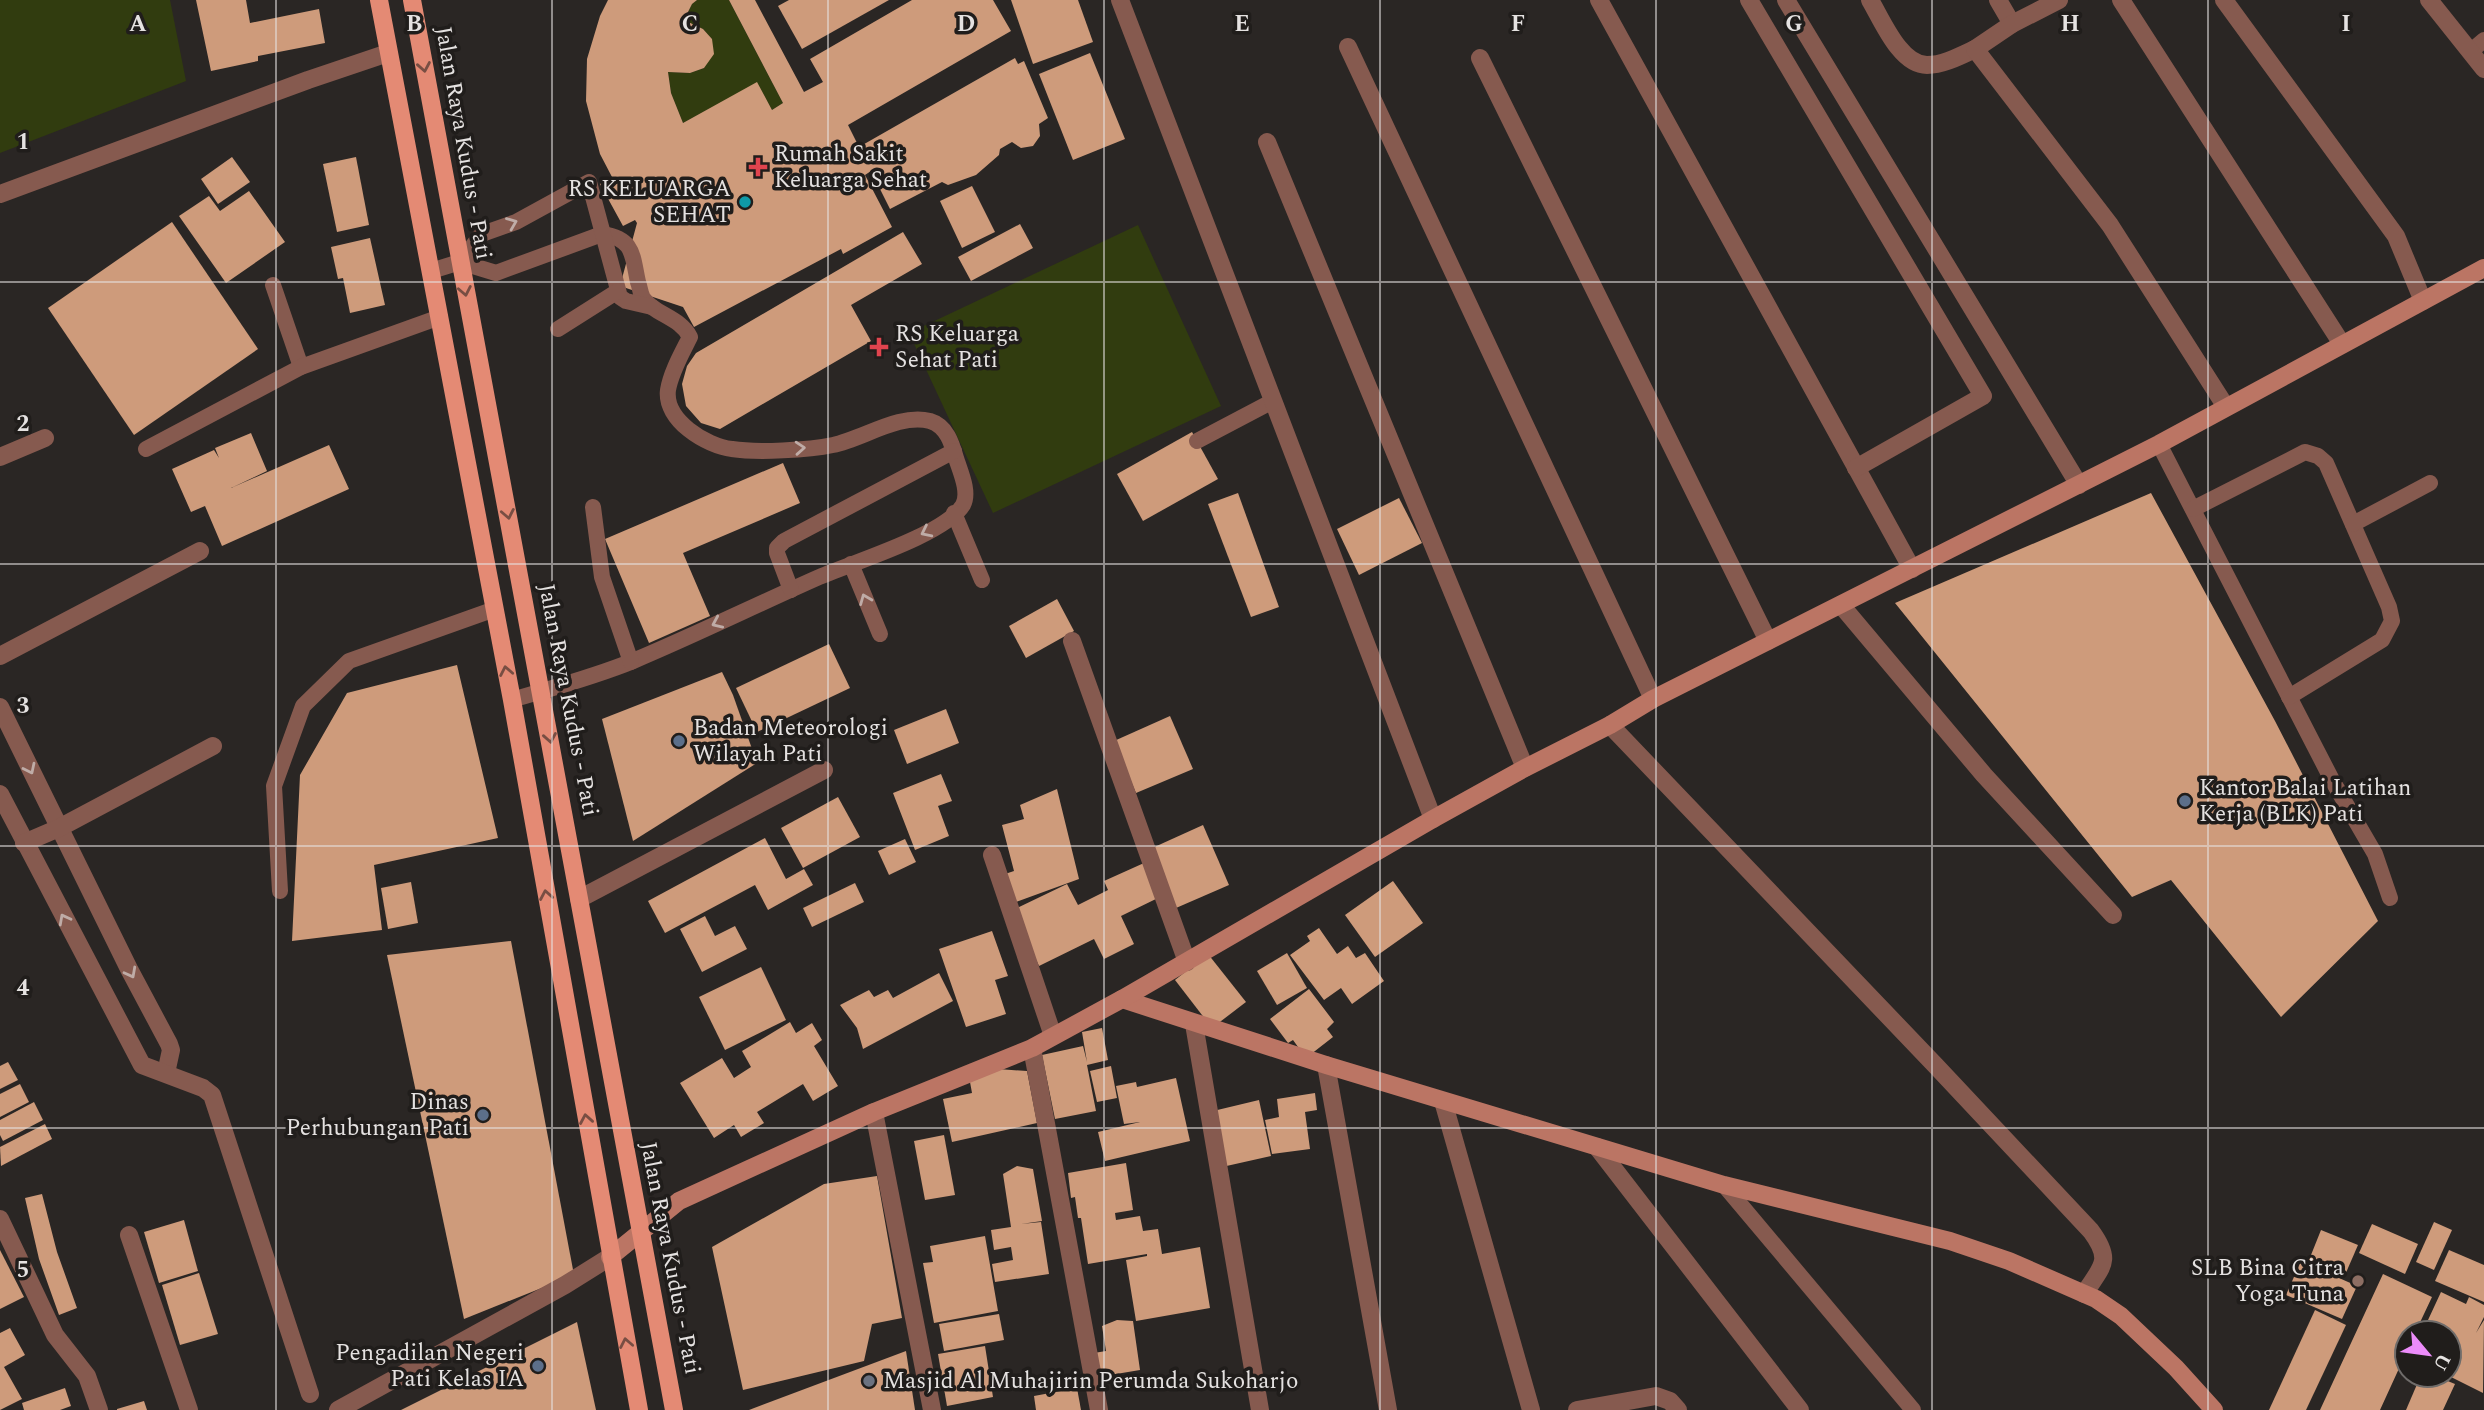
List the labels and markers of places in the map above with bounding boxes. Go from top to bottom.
place label: Rumah Sakit Keluarga Sehat [774,137,927,198]
marker: Rumah Sakit Keluarga Sehat [748,157,768,177]
place label: RS KELUARGA SEHAT [568,172,731,233]
marker: RS KELUARGA SEHAT [737,194,753,210]
place label: RS Keluarga Sehat Pati [895,317,1019,378]
marker: RS Keluarga Sehat Pati [869,337,889,357]
place label: Badan Meteorologi Wilayah Pati [693,711,888,772]
marker: Badan Meteorologi Wilayah Pati [671,733,687,749]
place label: Kantor Balai Latihan Kerja (BLK) Pati [2199,771,2411,832]
marker: Kantor Balai Latihan Kerja (BLK) Pati [2177,793,2193,809]
place label: Dinas Perhubungan Pati [286,1085,469,1146]
marker: Dinas Perhubungan Pati [475,1107,491,1123]
place label: SLB Bina Citra Yoga Tuna [2191,1251,2344,1312]
marker: SLB Bina Citra Yoga Tuna [2350,1273,2366,1289]
place label: Pengadilan Negeri Pati Kelas IA [335,1336,524,1397]
marker: Pengadilan Negeri Pati Kelas IA [530,1358,546,1374]
place label: Masjid Al Muhajirin Perumda Sukoharjo [883,1364,1298,1399]
marker: Masjid Al Muhajirin Perumda Sukoharjo [861,1373,877,1389]

